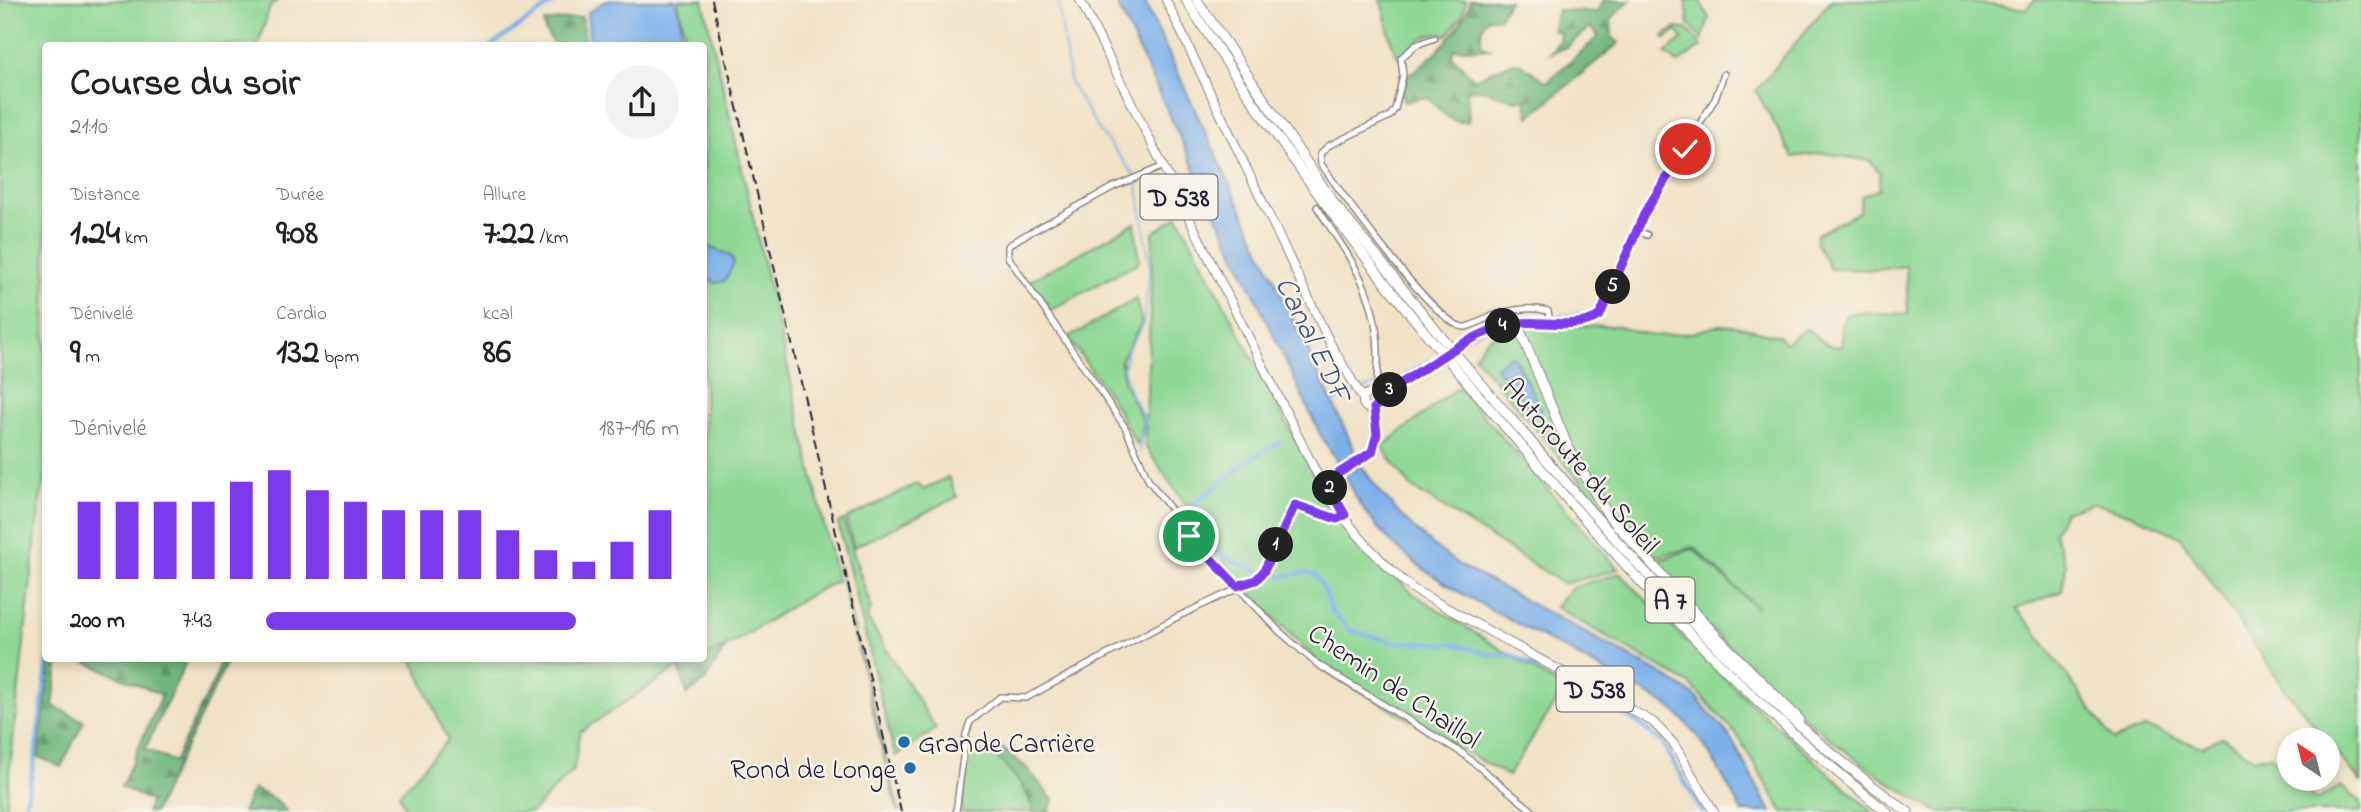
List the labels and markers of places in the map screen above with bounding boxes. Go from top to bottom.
pin [1655,119,1715,179]
pin: 5 [1596,270,1630,304]
pin: 4 [1486,308,1520,344]
pin: 3 [1372,372,1408,408]
pin: 2 [1312,470,1348,505]
pin [1159,506,1219,566]
pin: 1 [1258,528,1294,562]
place label: Grande Carrière [918,725,1096,766]
marker: Grande Carrière [896,734,912,750]
place label: Rond de Longe [730,751,896,792]
marker: Rond de Longe [902,760,918,776]

